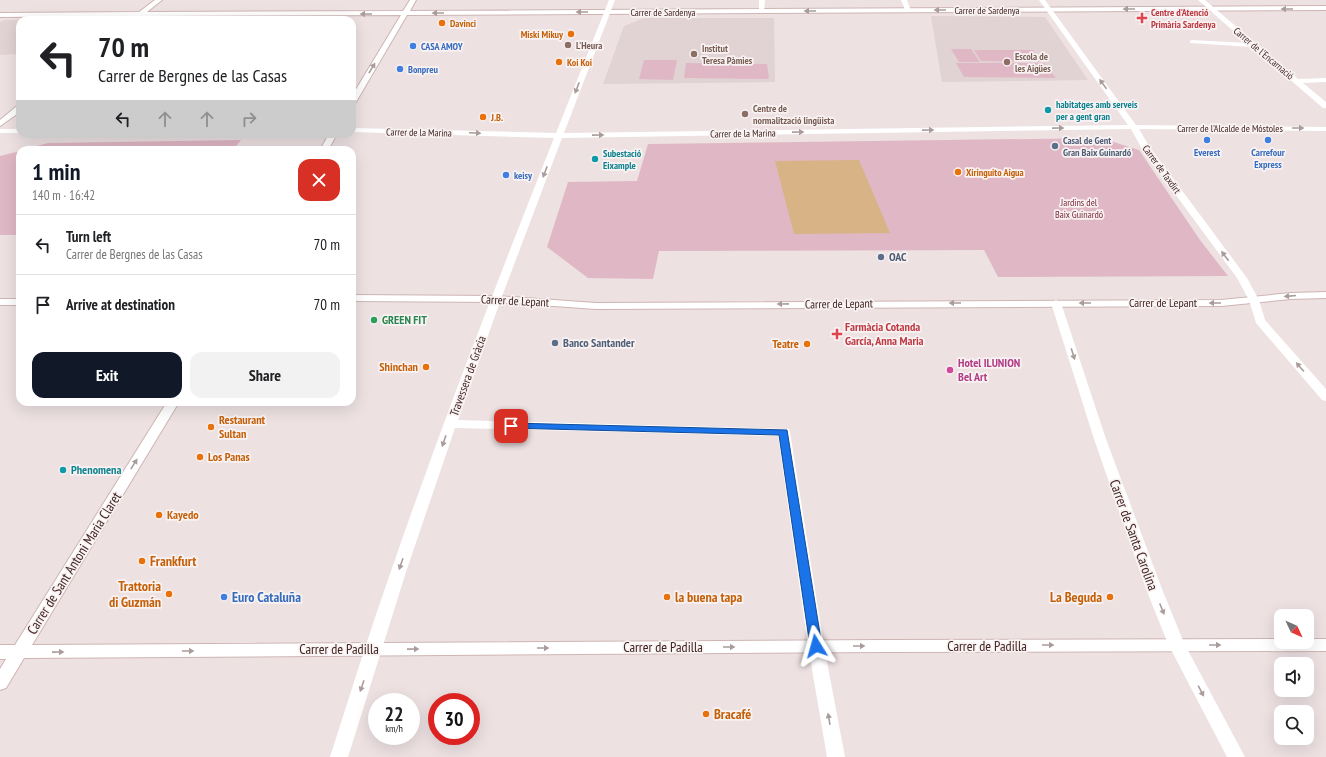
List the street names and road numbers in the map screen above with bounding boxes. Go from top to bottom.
street label: Carrer de Sardenya [954,4,1020,17]
street label: Carrer de Sardenya [630,6,696,19]
street label: Carrer de l'Encarnació [1231,24,1297,82]
street label: Carrer de l'Alcalde de Móstoles [1177,122,1283,135]
street label: Carrer de la Marina [386,125,452,140]
street label: Carrer de la Marina [710,126,776,141]
street label: Carrer de Taxdirt [1140,142,1184,196]
street label: Carrer de Lepant [481,291,550,310]
street label: Carrer de Lepant [805,295,874,312]
street label: Carrer de Lepant [1129,295,1198,310]
street label: Travessera de Gràcia [446,334,489,418]
street label: Carrer de Santa Carolina [1106,477,1162,593]
street label: Carrer de Sant Antoni Maria Claret [23,488,125,638]
street label: Carrer de Padilla [947,637,1027,655]
street label: Carrer de Padilla [623,638,703,656]
street label: Carrer de Padilla [299,640,379,658]

